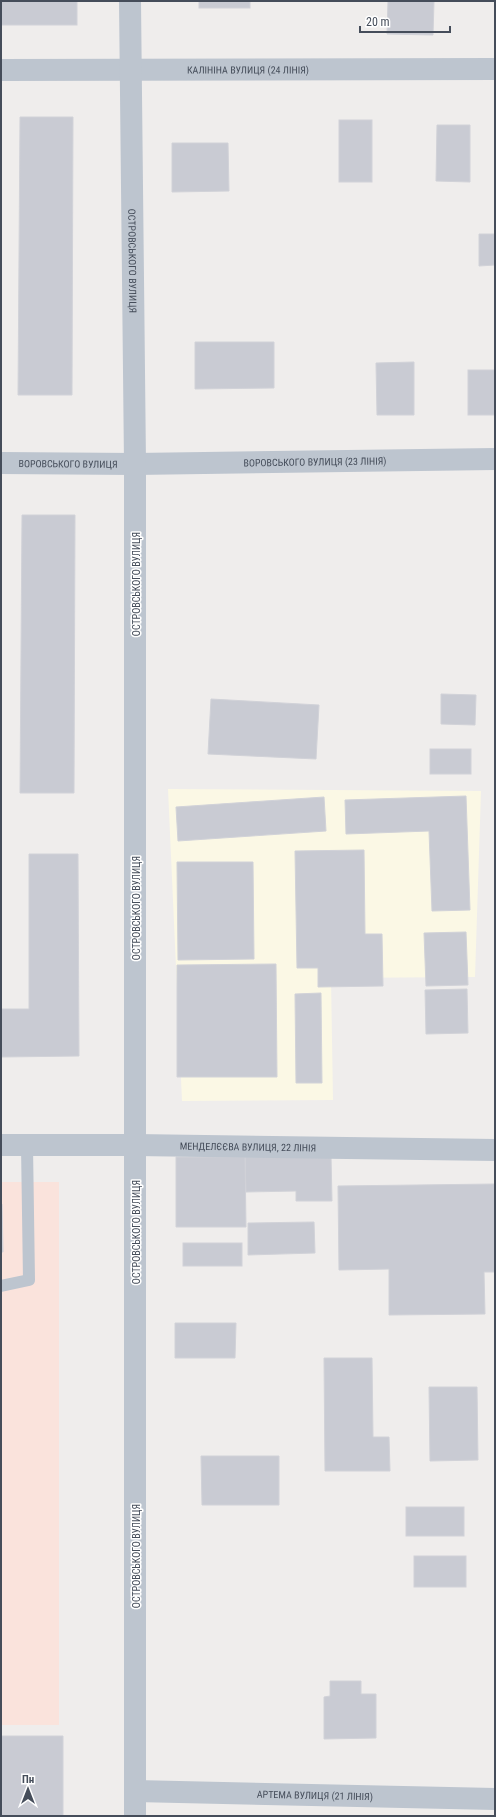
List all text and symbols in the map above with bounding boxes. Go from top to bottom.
scale bar [360,8,450,34]
text: 20 m [366,15,390,29]
street label: КАЛІНІНА ВУЛИЦЯ (24 ЛIНIЯ) [187,64,309,76]
street label: ОСТРОВСЬКОГО ВУЛИЦЯ [127,209,139,313]
street label: ВОРОВСЬКОГО ВУЛИЦЯ (23 ЛIНIЯ) [243,455,387,468]
street label: ВОРОВСЬКОГО ВУЛИЦЯ [18,458,118,469]
street label: ОСТРОВСЬКОГО ВУЛИЦЯ [131,532,142,636]
street label: ОСТРОВСЬКОГО ВУЛИЦЯ [131,856,142,960]
street label: МЕНДЕЛЄЄВА ВУЛИЦЯ, 22 ЛІНІЯ [180,1140,316,1153]
street label: ОСТРОВСЬКОГО ВУЛИЦЯ [131,1180,142,1284]
street label: ОСТРОВСЬКОГО ВУЛИЦЯ [131,1504,142,1608]
north arrow [8,1769,48,1809]
text: Пн [22,1773,34,1786]
street label: АРТЕМА ВУЛИЦЯ (21 ЛIНIЯ) [257,1788,373,1803]

